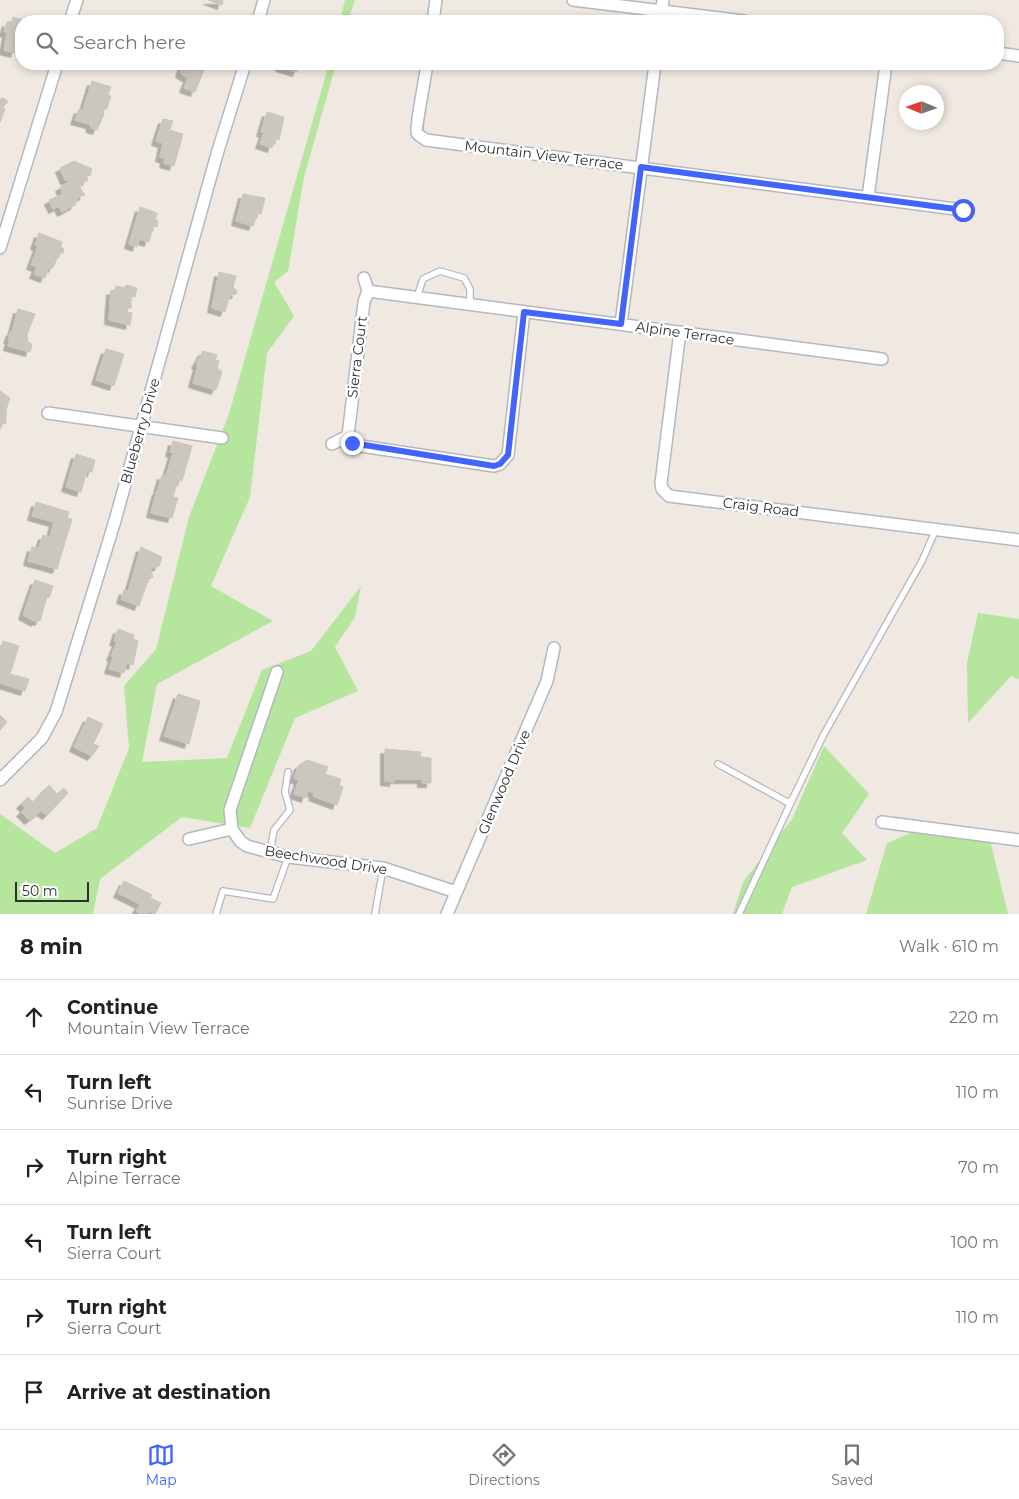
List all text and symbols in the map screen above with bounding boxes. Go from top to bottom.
search box [15,15,1004,70]
icon: search [33,29,61,57]
text: Search here [73,31,186,54]
north arrow [899,85,944,130]
street label: Mountain View Terrace [464,136,624,174]
route start [952,199,975,222]
street label: Sierra Court [343,315,371,399]
street label: Alpine Terrace [635,317,735,349]
street label: Blueberry Drive [116,376,164,486]
route end [341,432,364,455]
street label: Craig Road [722,493,800,521]
street label: Glenwood Drive [474,727,534,837]
street label: Beechwood Drive [263,841,389,879]
scale bar [15,879,89,902]
text: 50 m [22,882,58,900]
text: 8 min [20,934,83,959]
text: Walk · 610 m [899,937,999,956]
text: Continue [67,996,158,1019]
icon: ahead [20,1003,48,1031]
text: 220 m [949,1008,999,1027]
text: Mountain View Terrace [67,1019,250,1038]
text: Turn left [67,1071,152,1094]
icon: left [20,1078,48,1106]
text: 110 m [956,1083,999,1102]
text: Sunrise Drive [67,1094,173,1113]
text: Turn right [67,1146,167,1169]
icon: right [20,1153,48,1181]
text: 70 m [958,1158,999,1177]
text: Alpine Terrace [67,1169,181,1188]
text: Turn left [67,1221,152,1244]
icon: left [20,1228,48,1256]
text: 100 m [951,1233,999,1252]
text: Sierra Court [67,1244,161,1263]
text: Turn right [67,1296,167,1319]
icon: right [20,1303,48,1331]
text: 110 m [956,1308,999,1327]
text: Sierra Court [67,1319,161,1338]
icon: arrive [20,1378,48,1406]
text: Arrive at destination [67,1381,271,1404]
tab: Map [146,1441,177,1489]
tab: Directions [468,1441,540,1489]
tab: Saved [831,1441,873,1489]

